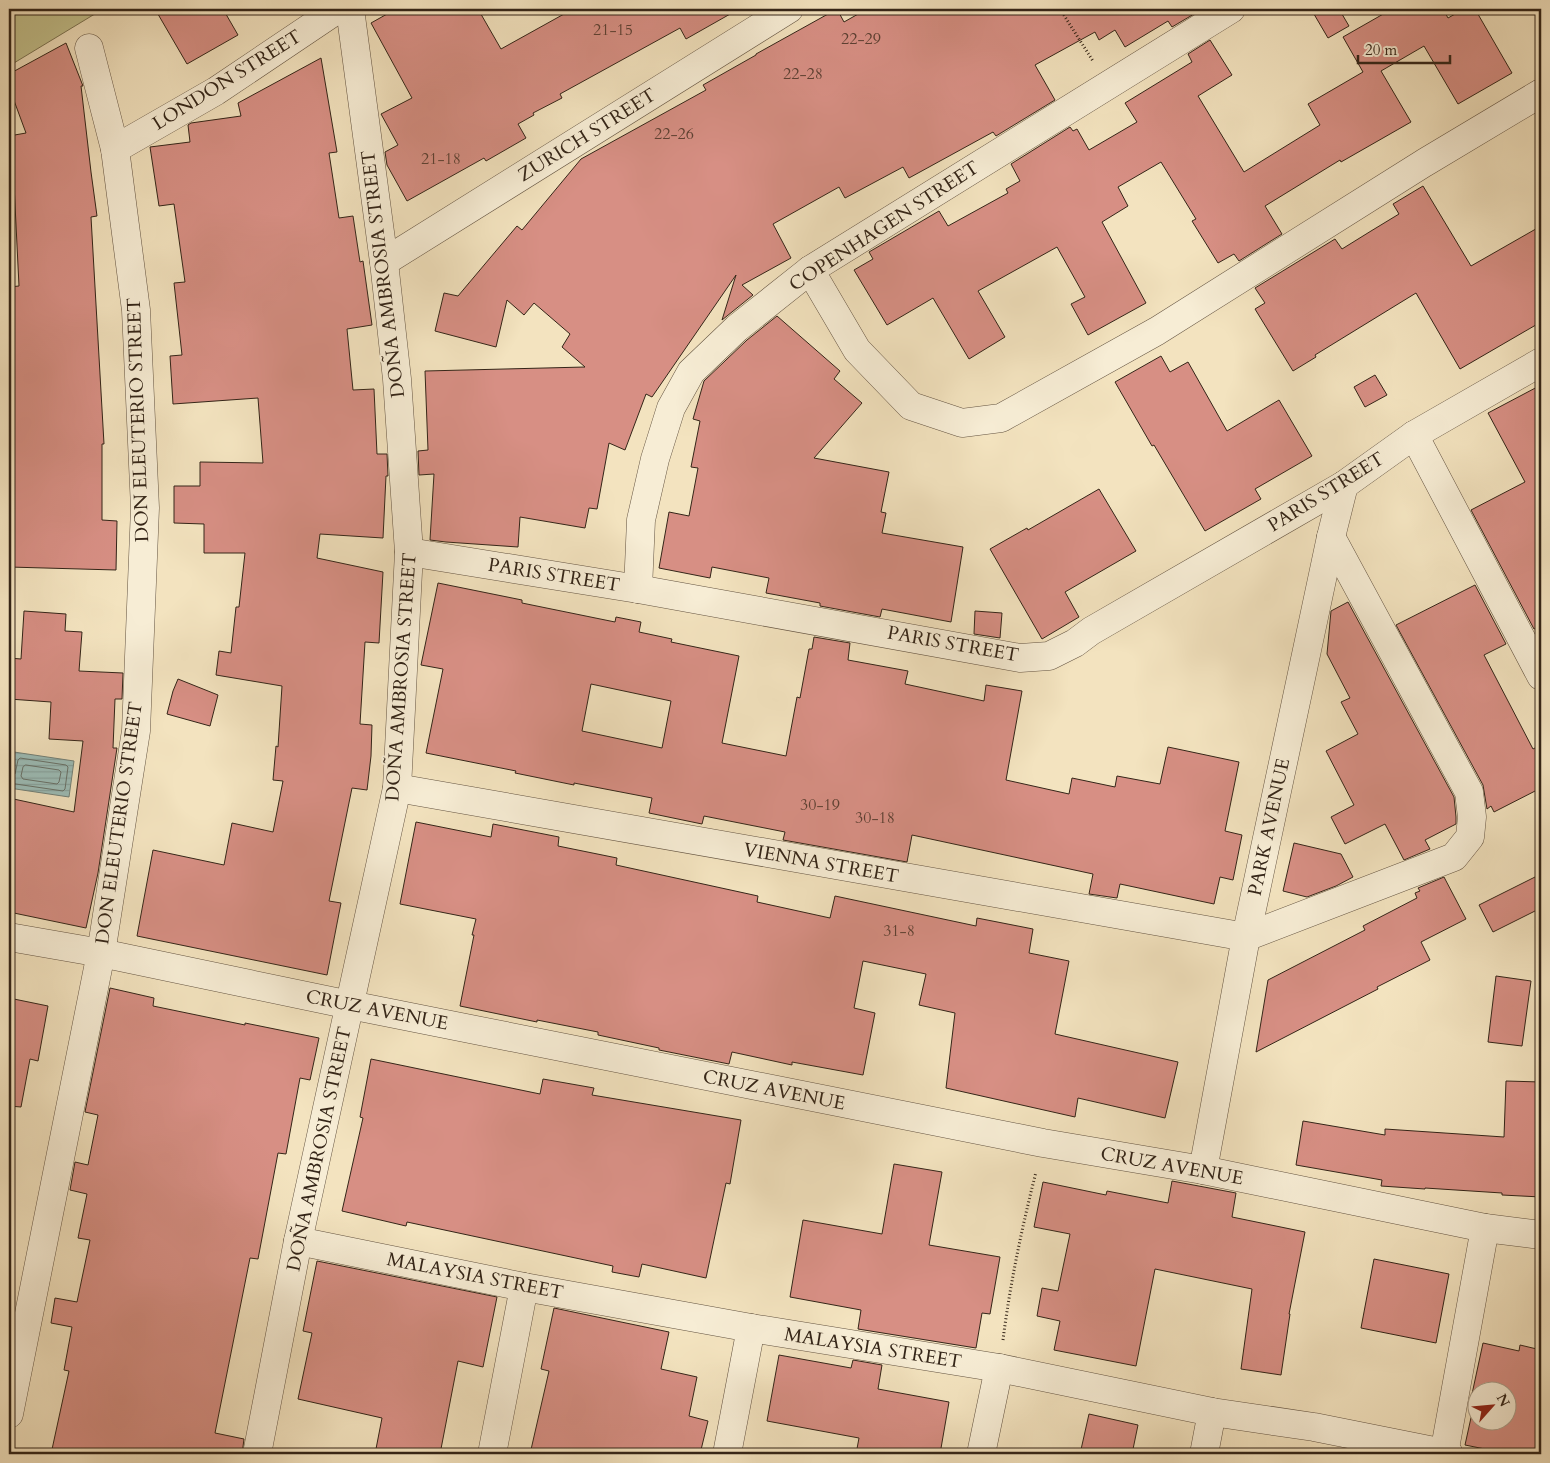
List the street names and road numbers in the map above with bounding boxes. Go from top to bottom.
street label: LONDON STREET [147,24,307,136]
street label: ZURICH STREET [513,82,661,188]
street label: DOÑA AMBROSIA STREET [355,149,411,399]
street label: COPENHAGEN STREET [784,155,984,297]
street label: DON ELEUTERIO STREET [121,297,155,543]
street label: PARIS STREET [1263,446,1389,538]
street label: DOÑA AMBROSIA STREET [379,552,423,802]
street label: PARIS STREET [486,552,622,598]
street label: PARIS STREET [885,620,1021,668]
street label: DON ELEUTERIO STREET [89,700,149,946]
street label: PARK AVENUE [1242,756,1296,898]
street label: VIENNA STREET [741,837,901,889]
street label: CRUZ AVENUE [304,983,450,1037]
street label: DOÑA AMBROSIA STREET [280,1024,358,1274]
street label: CRUZ AVENUE [701,1063,847,1117]
street label: CRUZ AVENUE [1099,1141,1245,1191]
street label: MALAYSIA STREET [385,1246,566,1306]
street label: MALAYSIA STREET [782,1321,964,1375]

